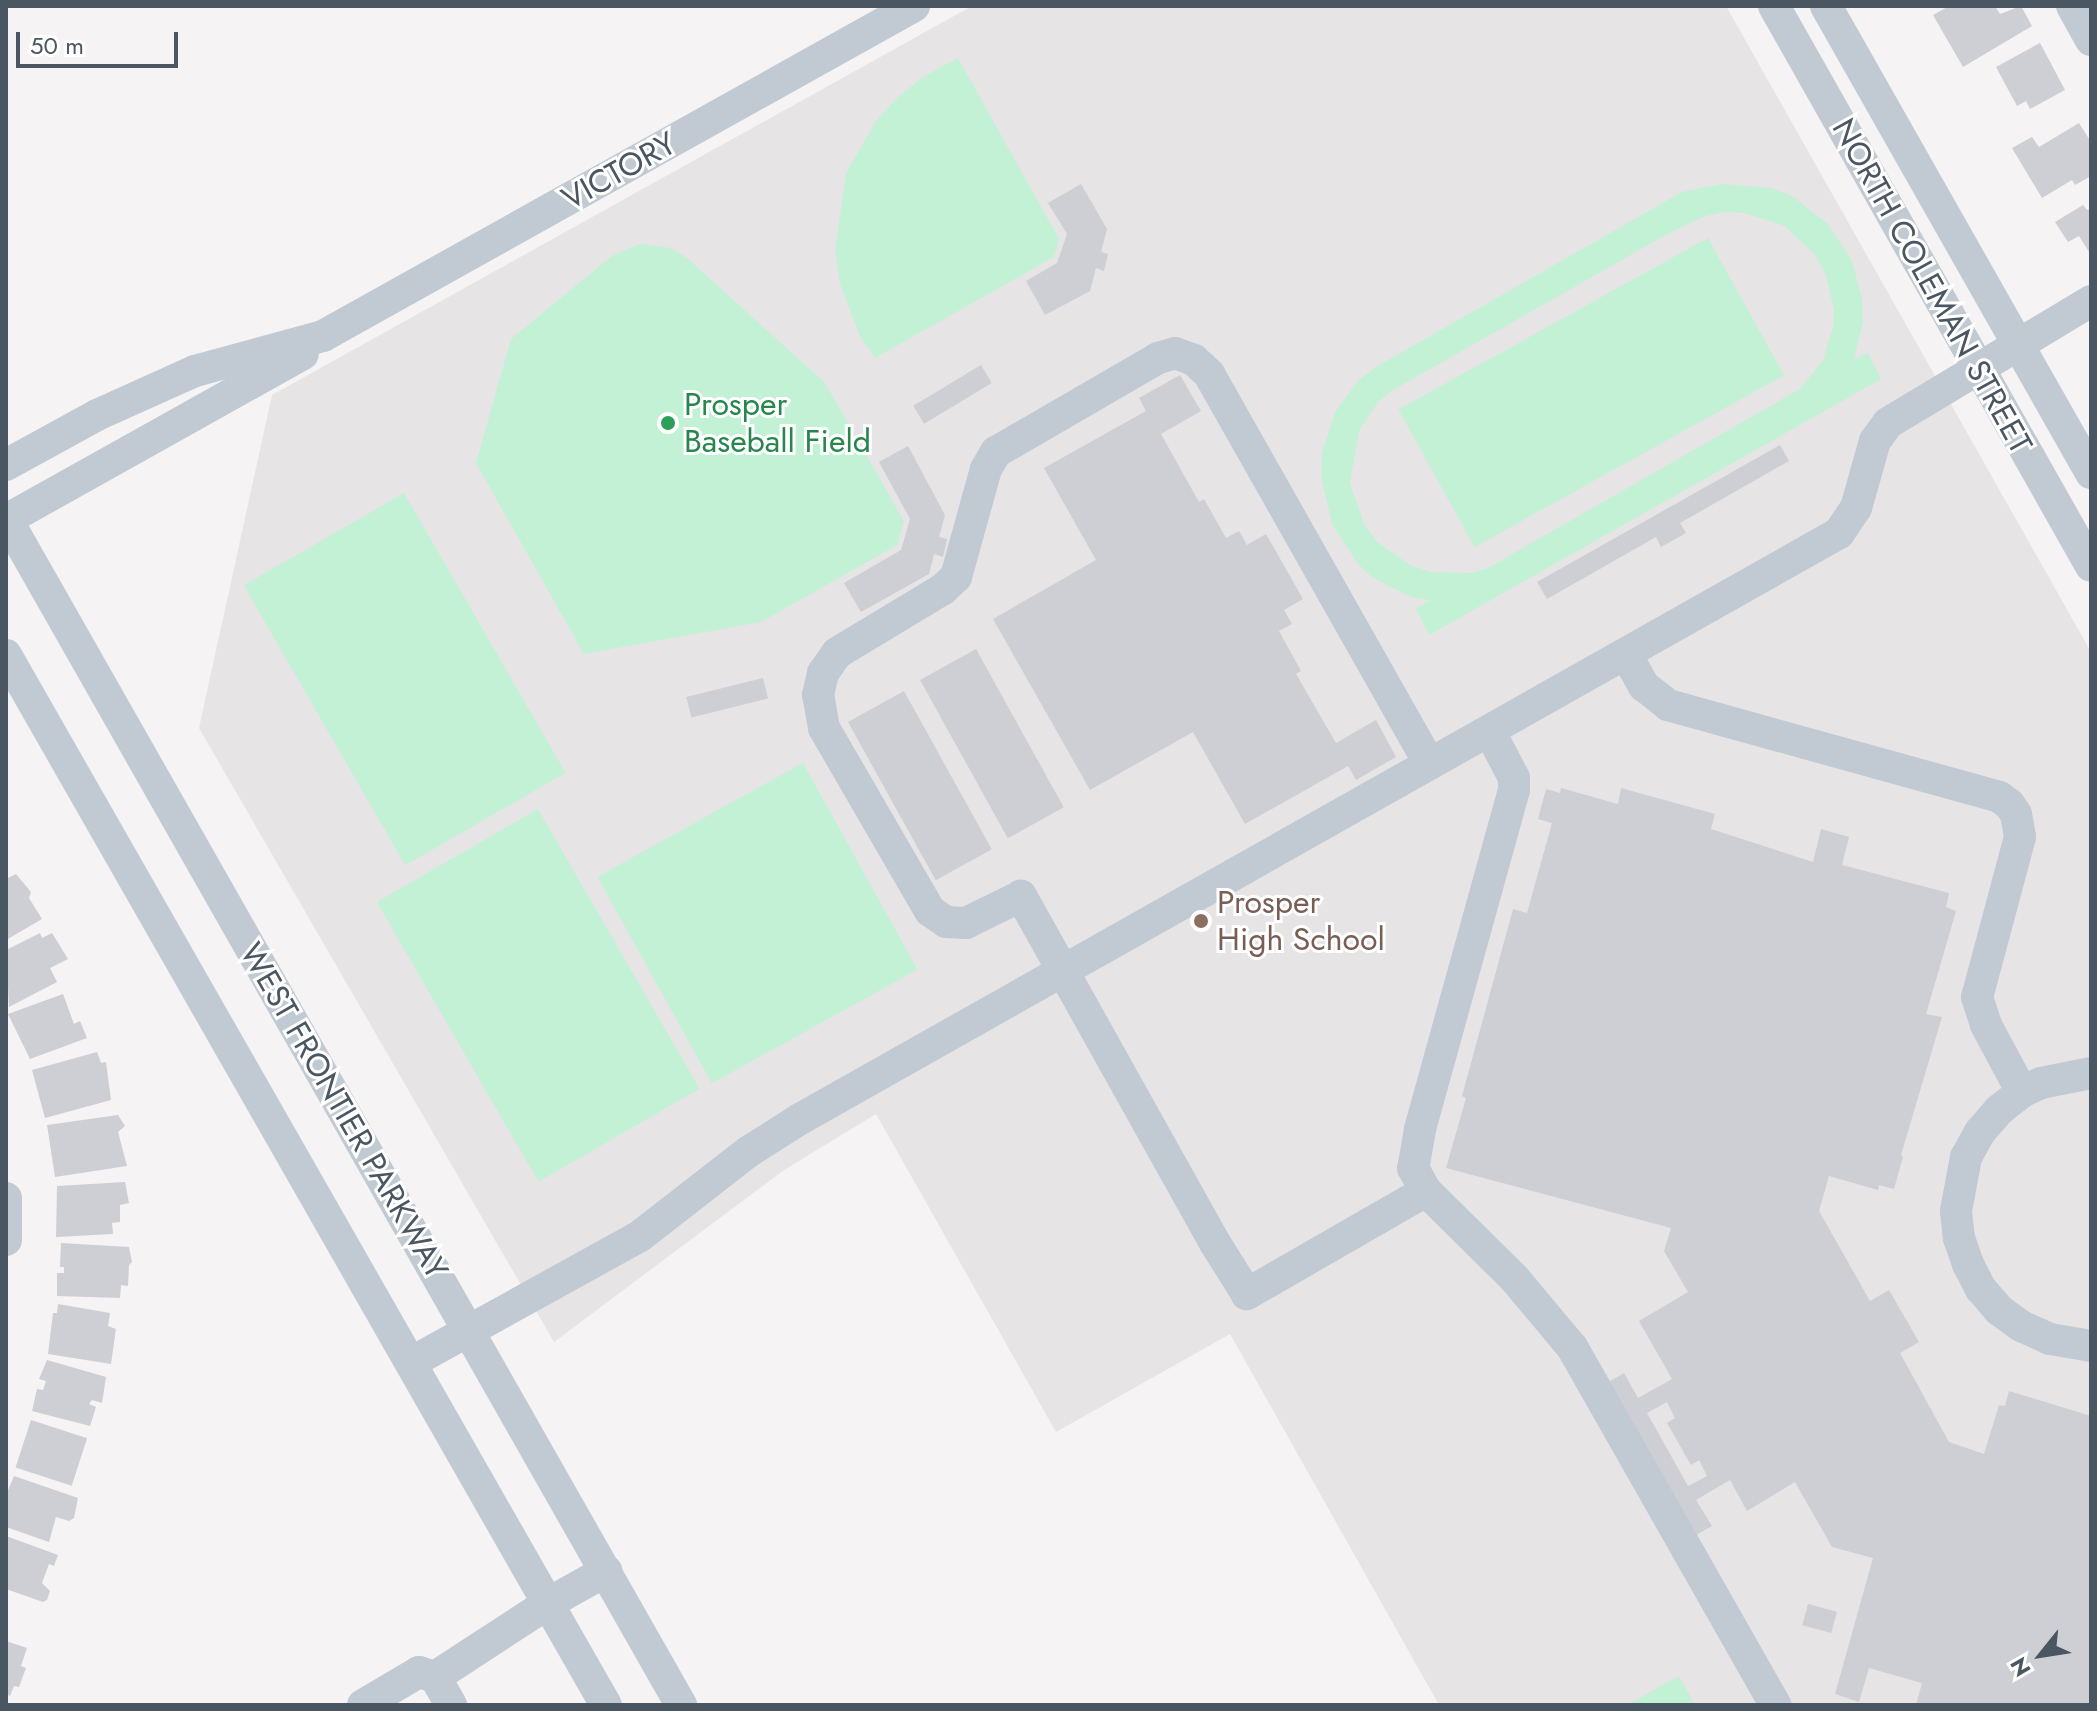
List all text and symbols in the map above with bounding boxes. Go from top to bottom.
scale bar [20,16,182,66]
text: 50 m [30,28,84,63]
street label: NORTH COLEMAN STREET [1824,112,2040,460]
street label: VICTORY [555,124,683,218]
place label: Prosper Baseball Field [684,386,871,461]
marker: Prosper Baseball Field [659,414,677,432]
place label: Prosper High School [1217,884,1385,959]
marker: Prosper High School [1192,912,1210,930]
street label: WEST FRONTIER PARKWAY [232,936,456,1286]
north arrow [2001,1615,2081,1695]
text: N [2002,1651,2038,1683]

